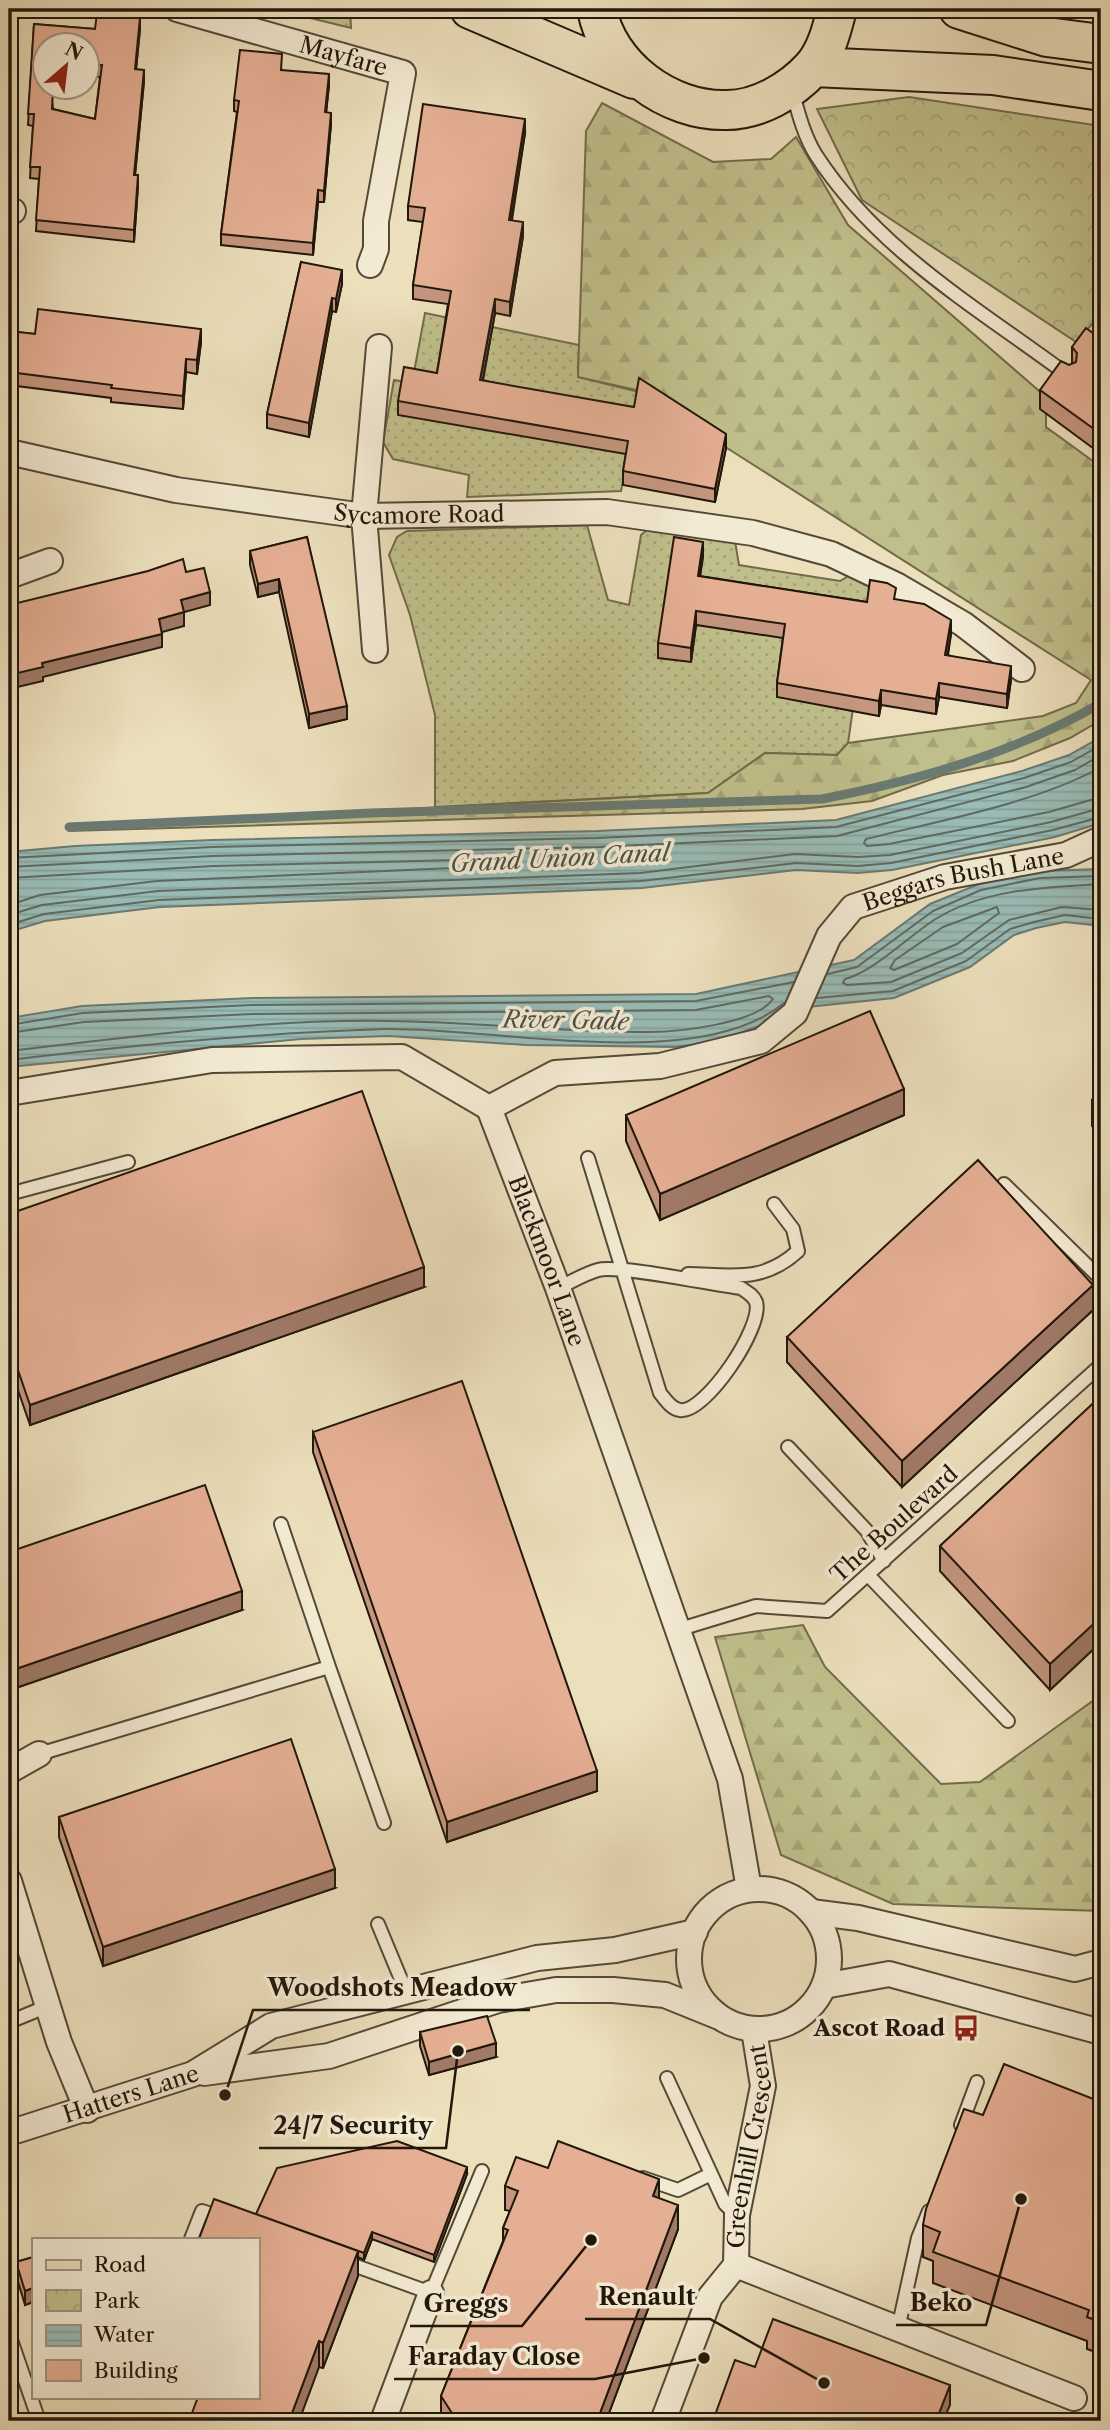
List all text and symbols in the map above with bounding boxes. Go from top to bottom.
street label: Mayfare [296,30,391,82]
north arrow [32,32,102,102]
text: N [61,37,86,65]
street label: Sycamore Road [332,498,505,530]
water label: Grand Union Canal [449,838,673,878]
street label: Beggars Bush Lane [859,842,1066,917]
water label: River Gade [501,1004,631,1036]
street label: Blackmoor Lane [502,1172,591,1350]
street label: The Boulevard [825,1460,963,1588]
callout: Woodshots Meadow [253,1965,530,2010]
text: Woodshots Meadow [266,1973,518,2002]
bus stop icon: Ascot Road [951,2013,981,2043]
place label: Ascot Road [812,2014,946,2042]
street label: Greenhill Crescent [722,2042,778,2249]
street label: Hatters Lane [59,2059,202,2129]
callout: 24/7 Security [259,2103,446,2148]
text: 24/7 Security [273,2111,434,2140]
legend [32,2238,259,2398]
text: Road [94,2252,146,2277]
callout: Renault [585,2274,710,2319]
callout: Beko [896,2280,986,2325]
callout: Greggs [410,2281,522,2326]
text: Renault [598,2282,696,2311]
text: Park [94,2288,140,2313]
text: Beko [910,2288,972,2317]
text: Greggs [424,2289,508,2318]
text: Water [93,2322,154,2347]
callout: Faraday Close [394,2334,595,2379]
text: Faraday Close [408,2342,580,2371]
text: Building [94,2358,179,2383]

